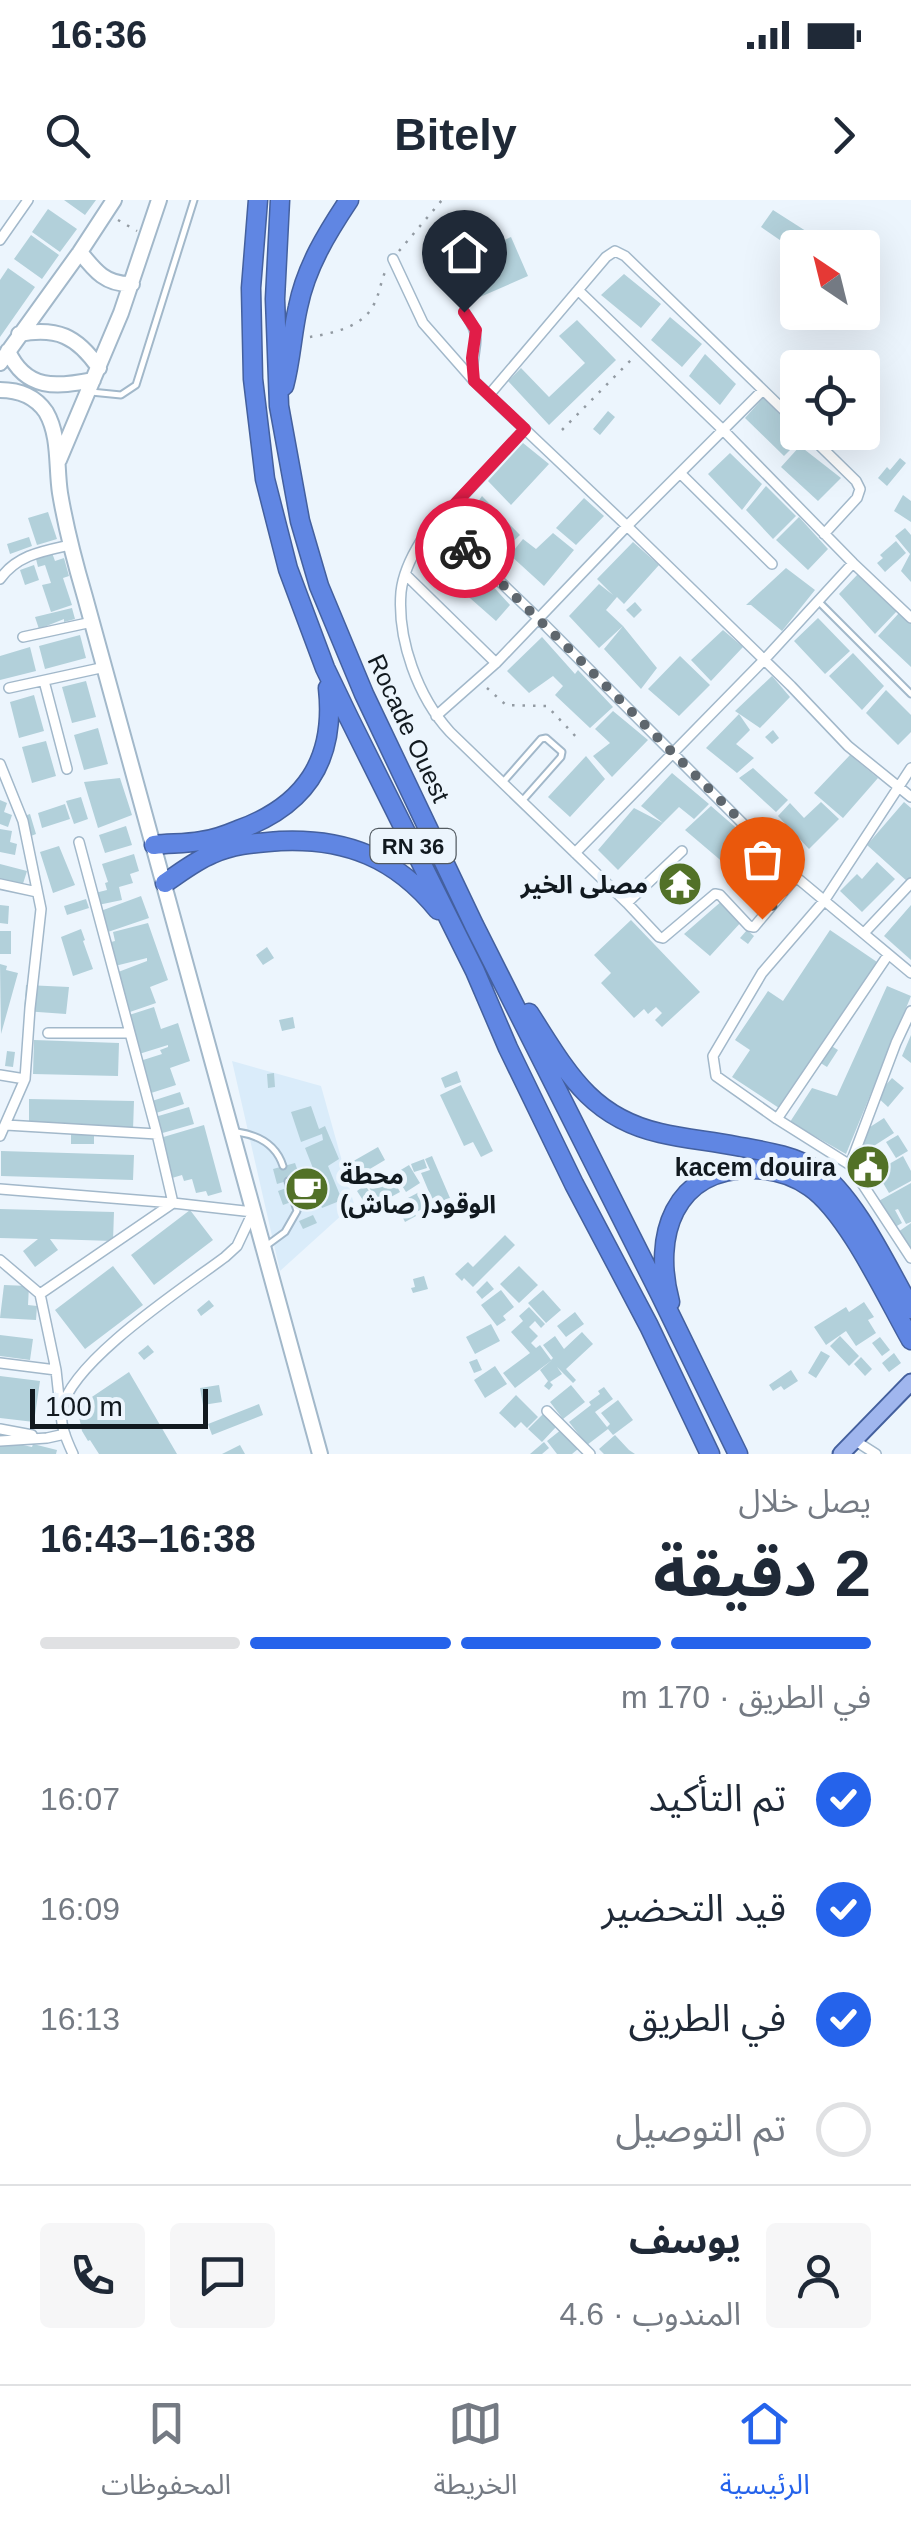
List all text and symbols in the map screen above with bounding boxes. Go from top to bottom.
text: 16:36 [50,14,147,56]
icon: search [40,108,95,163]
icon: forward [816,108,871,163]
text: Bitely [394,109,517,160]
pin [422,210,507,313]
icon: home [437,225,492,280]
north arrow [780,230,880,330]
map controls [780,230,880,450]
button: locate [780,350,880,450]
courier [415,498,515,598]
icon: bike [438,521,493,576]
street label: Rocade Ouest [363,650,455,806]
pin [720,817,805,920]
road number: RN 36 [370,829,456,863]
icon: bag [735,832,790,887]
temple icon: مصلى الخير [657,861,703,907]
place label: مصلى الخير [520,870,648,899]
public building icon: kacem douira [845,1144,891,1190]
place label: kacem douira [675,1153,837,1181]
place label: محطة الوقود( صاش) [340,1161,496,1219]
cafe icon: محطة الوقود( صاش) [284,1166,330,1212]
scale bar [30,1384,208,1428]
text: 100 m [45,1391,123,1422]
text: يصل خلال [739,1483,871,1519]
text: 16:38–16:43 [40,1518,256,1560]
text: 2 دقيقة [653,1537,871,1610]
text: في الطريق · 170 m [621,1679,871,1715]
icon: check [816,1772,871,1827]
text: تم التأكيد [649,1777,786,1819]
text: 16:07 [40,1781,120,1817]
icon: check [816,1882,871,1937]
text: قيد التحضير [601,1887,786,1929]
text: 16:09 [40,1891,120,1927]
icon: check [816,1992,871,2047]
text: في الطريق [629,1997,786,2039]
text: 16:13 [40,2001,120,2037]
text: تم التوصيل [615,2107,786,2149]
text: يوسف [629,2219,741,2261]
button: phone [40,2223,145,2328]
button: chat [170,2223,275,2328]
button: person [766,2223,871,2328]
text: المندوب · 4.6 [560,2296,741,2332]
tab: المحفوظات [101,2396,231,2515]
tab: الخريطة [434,2396,517,2515]
tab: الرئيسية [720,2396,810,2515]

